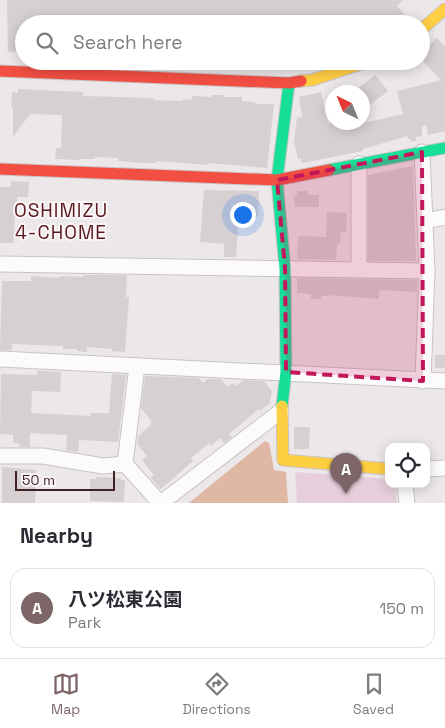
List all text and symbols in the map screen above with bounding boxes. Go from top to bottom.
search box [15,15,430,70]
icon: search [33,29,61,57]
text: Search here [73,30,183,55]
north arrow [325,85,370,130]
district label: OSHIMIZU 4-CHOME [14,198,108,245]
your location [230,202,256,228]
map controls [385,443,430,488]
button: locate [385,443,430,488]
pin: A [330,453,362,494]
scale bar [15,468,115,491]
text: 50 m [22,471,55,489]
text: Nearby [20,522,93,549]
text: 八ツ松東公園 [68,587,182,612]
text: A [32,598,42,619]
text: 150 m [380,598,424,619]
text: Park [68,612,101,633]
tab: Map [51,670,80,718]
tab: Directions [182,670,251,718]
tab: Saved [353,670,394,718]

